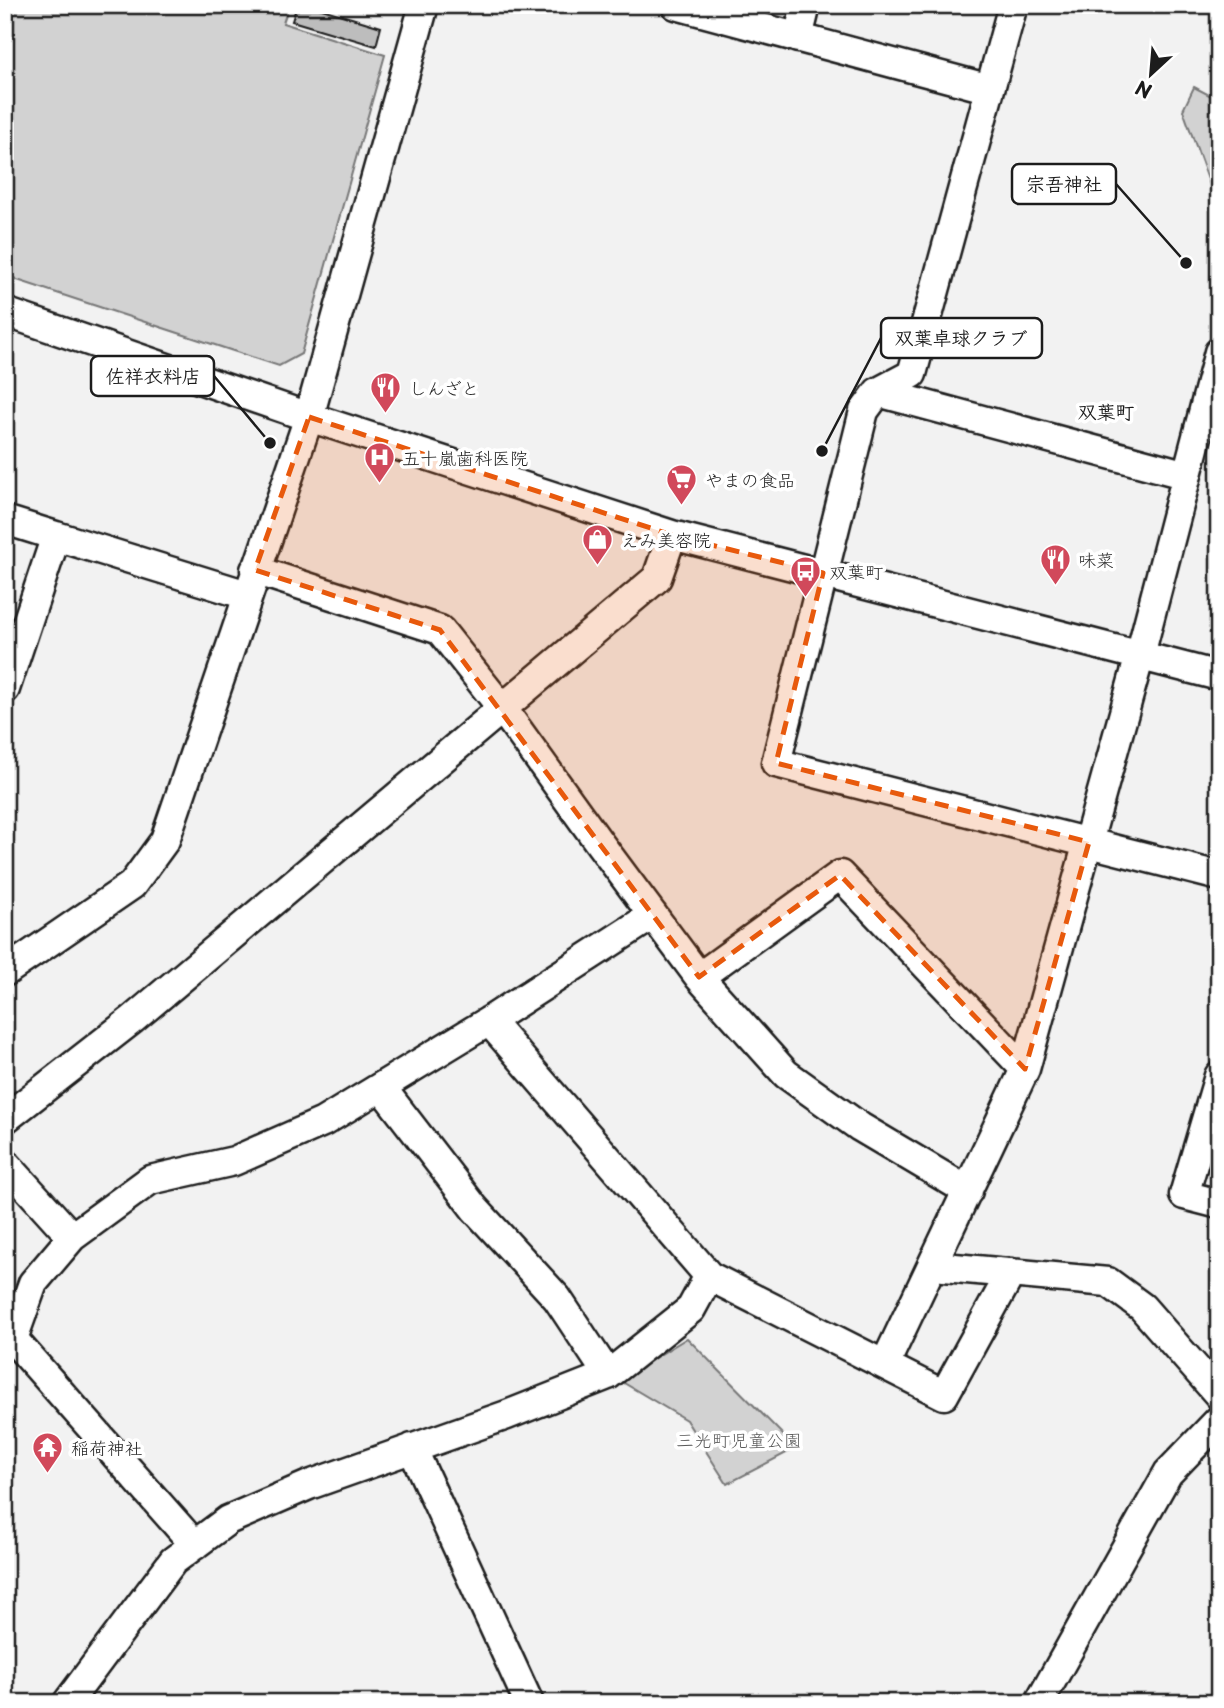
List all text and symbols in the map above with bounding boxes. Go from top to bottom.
north arrow [1116,38,1186,108]
text: N [1130,74,1156,106]
callout: 宗吾神社 [1012,164,1116,204]
text: 宗吾神社 [1026,169,1102,197]
callout: 双葉卓球クラブ [881,318,1042,358]
text: 双葉卓球クラブ [894,323,1028,351]
callout: 佐祥衣料店 [91,356,214,396]
text: 佐祥衣料店 [105,361,201,389]
restaurant icon: しんざと [369,370,403,414]
place label: しんざと [409,374,479,401]
district label: 双葉町 [1077,397,1135,425]
hospital icon: 五十嵐歯科医院 [362,440,396,484]
place label: 五十嵐歯科医院 [402,444,528,471]
supermarket icon: やまの食品 [665,462,699,506]
place label: やまの食品 [705,466,795,493]
shop icon: えみ美容院 [581,522,615,566]
place label: えみ美容院 [621,526,711,553]
restaurant icon: 味菜 [1038,542,1072,586]
place label: 味菜 [1078,546,1114,573]
bus stop icon: 双葉町 [789,554,823,598]
place label: 双葉町 [829,558,883,585]
park label: 三光町児童公園 [676,1426,802,1453]
temple icon: 稲荷神社 [31,1430,65,1474]
place label: 稲荷神社 [71,1434,143,1461]

